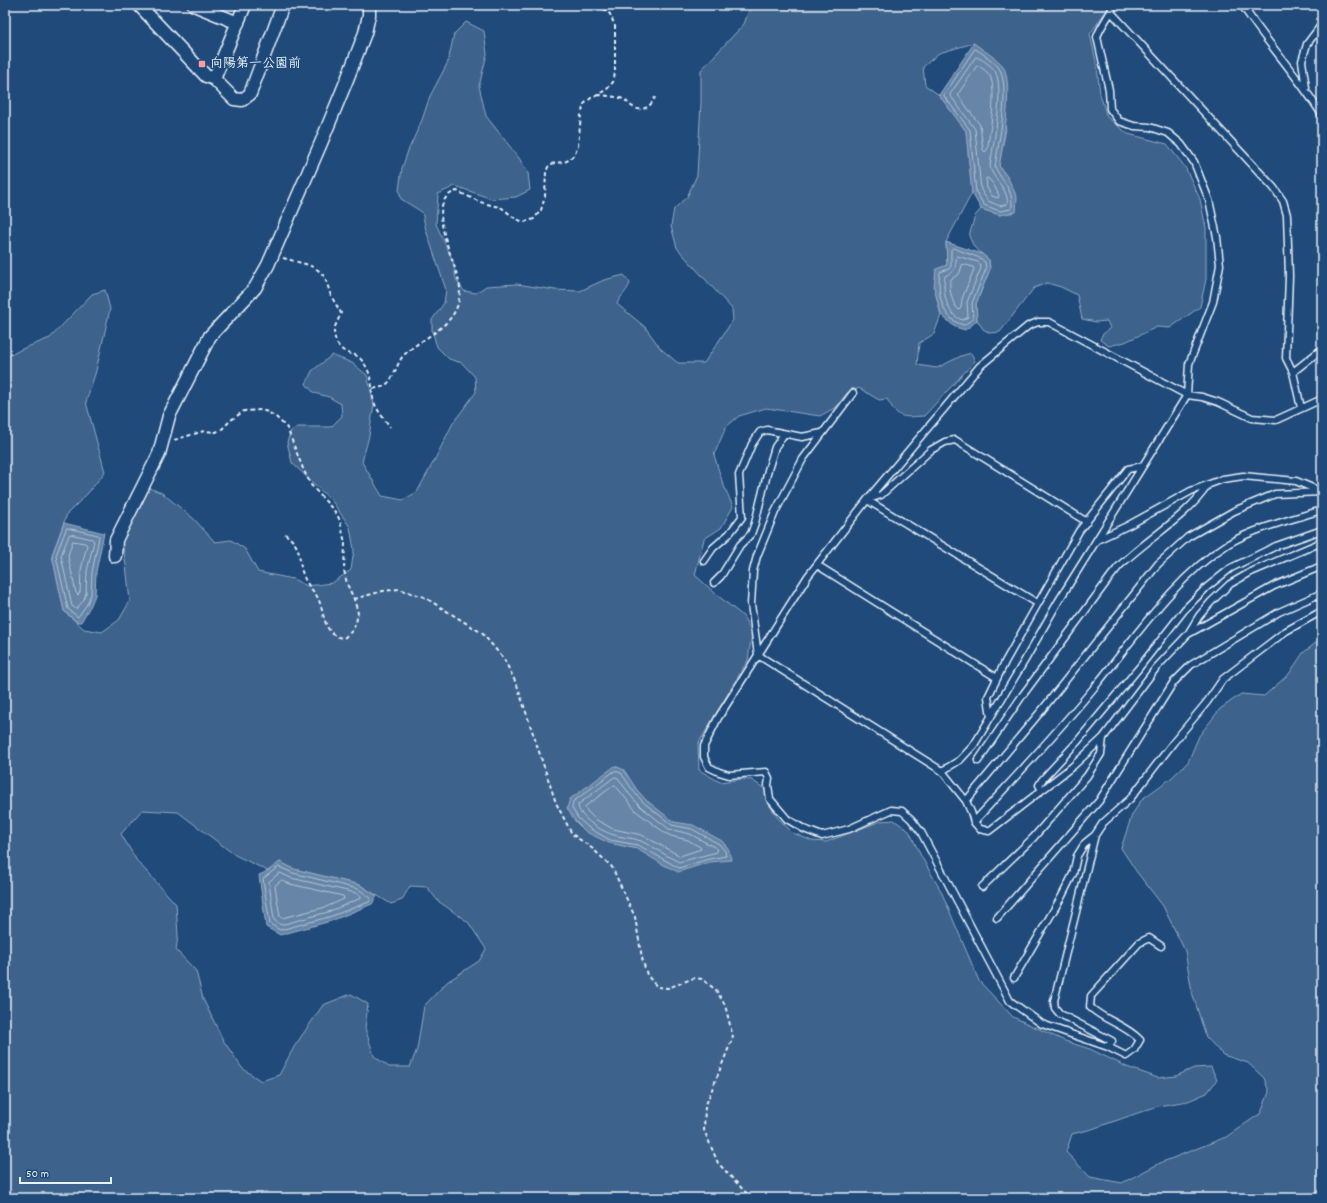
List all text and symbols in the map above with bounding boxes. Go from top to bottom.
place label: 向陽第一公園前 [210,55,301,74]
marker: 向陽第一公園前 [197,59,207,69]
scale bar [20,1159,111,1185]
text: 50 m [26,1166,49,1183]

